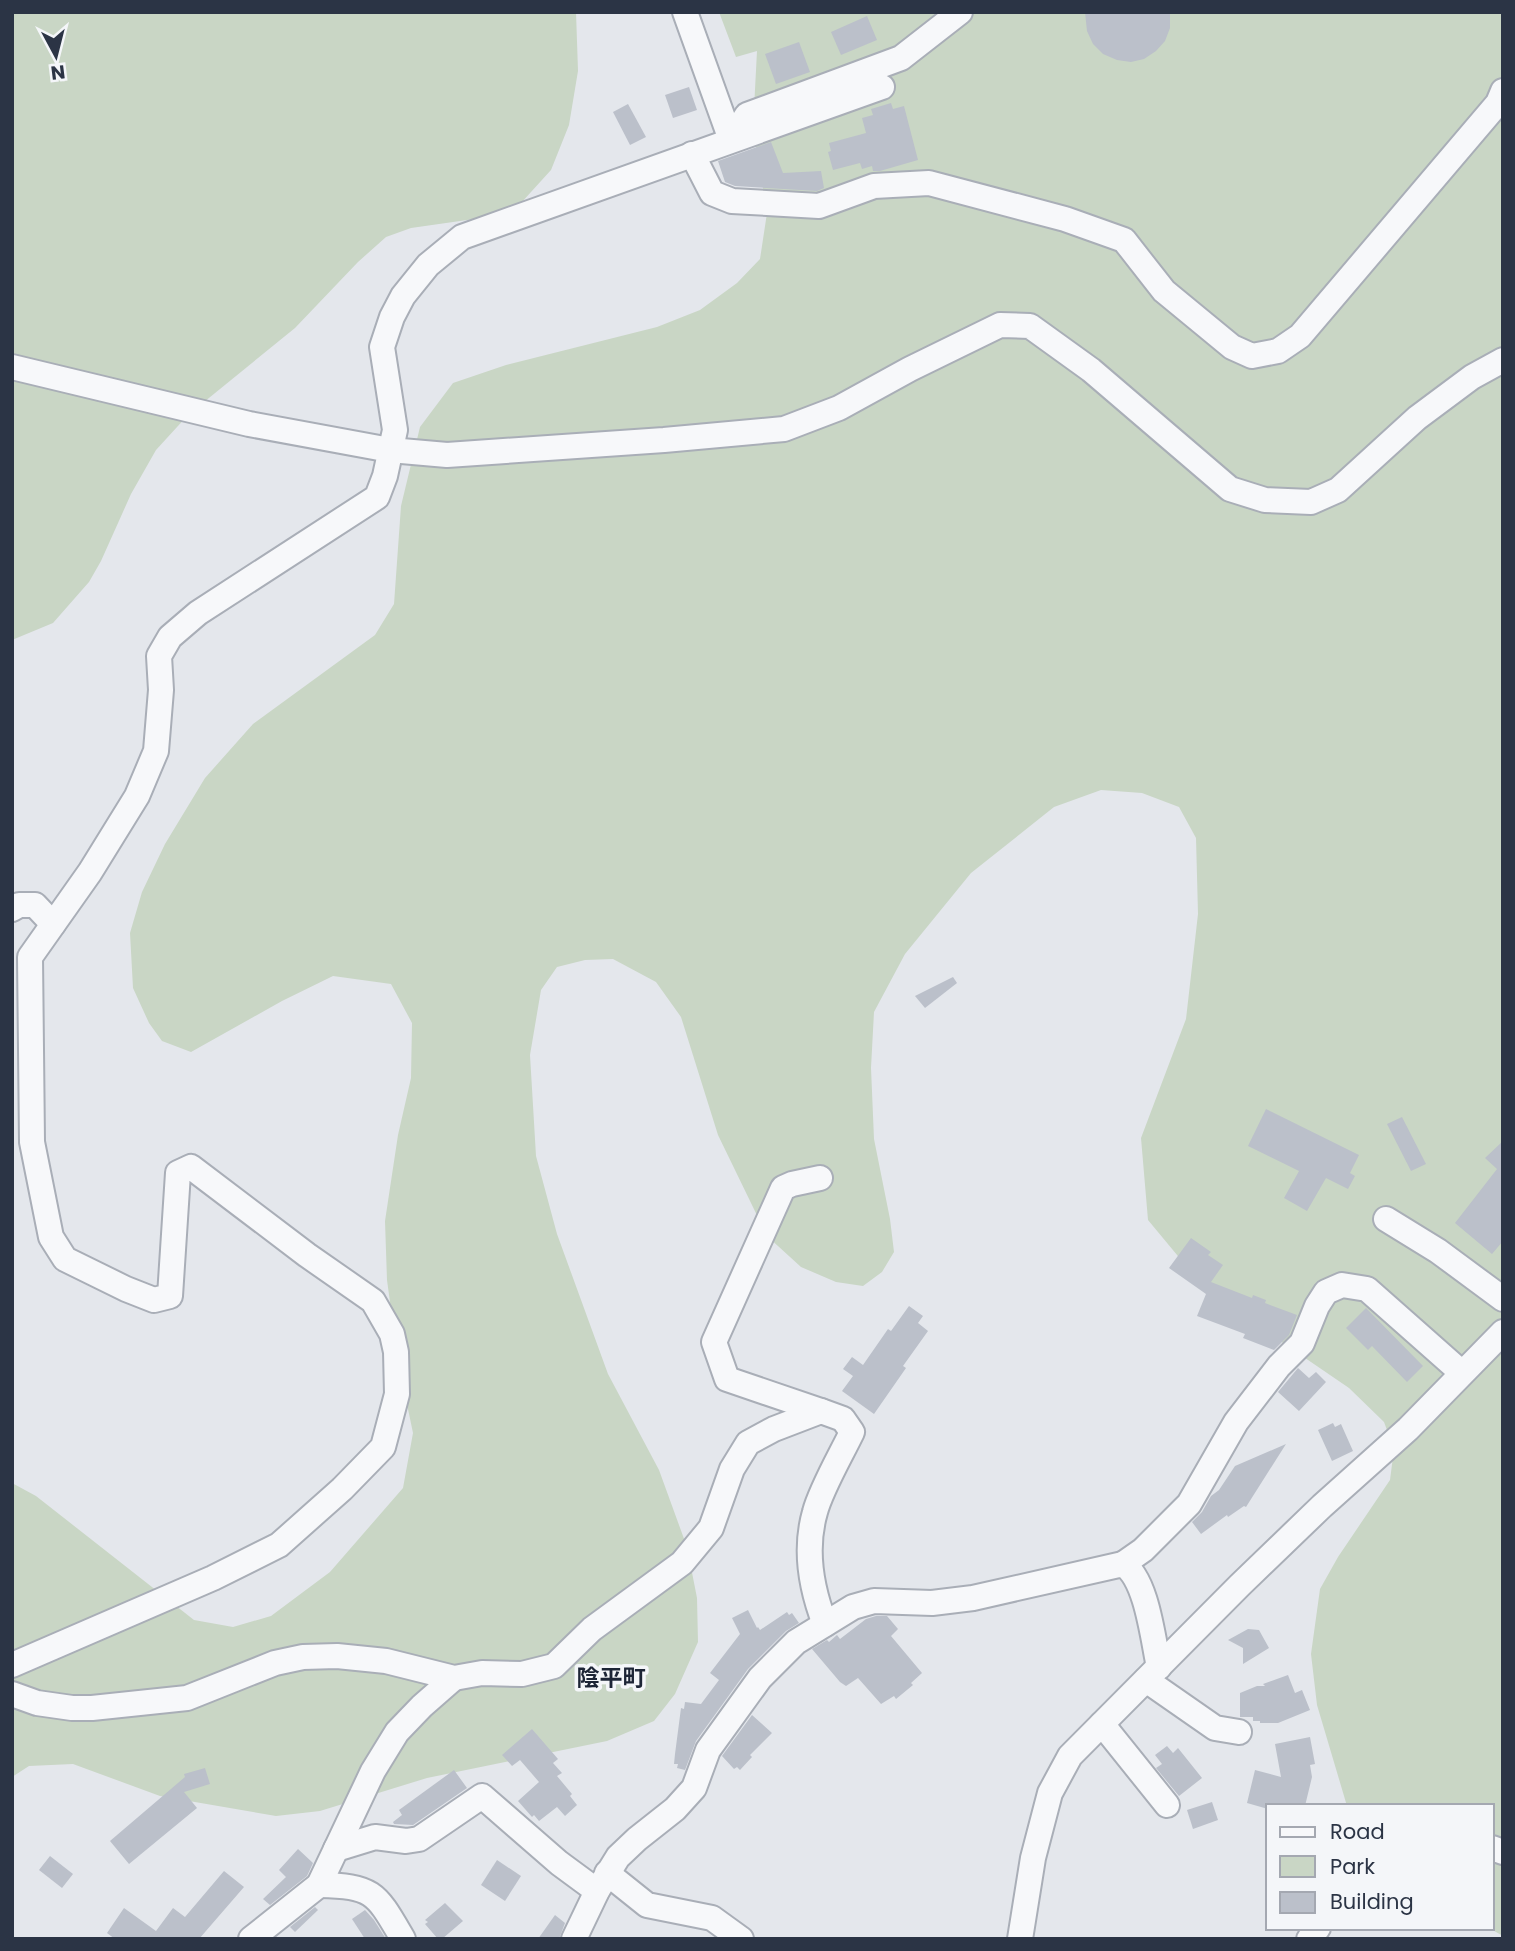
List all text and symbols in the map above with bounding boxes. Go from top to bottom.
north arrow [21,21,91,91]
text: N [49,58,67,87]
district label: 陰平町 [577,1662,646,1694]
legend [1266,1804,1494,1930]
text: Road [1330,1817,1385,1846]
text: Park [1330,1852,1375,1881]
text: Building [1330,1887,1414,1916]

